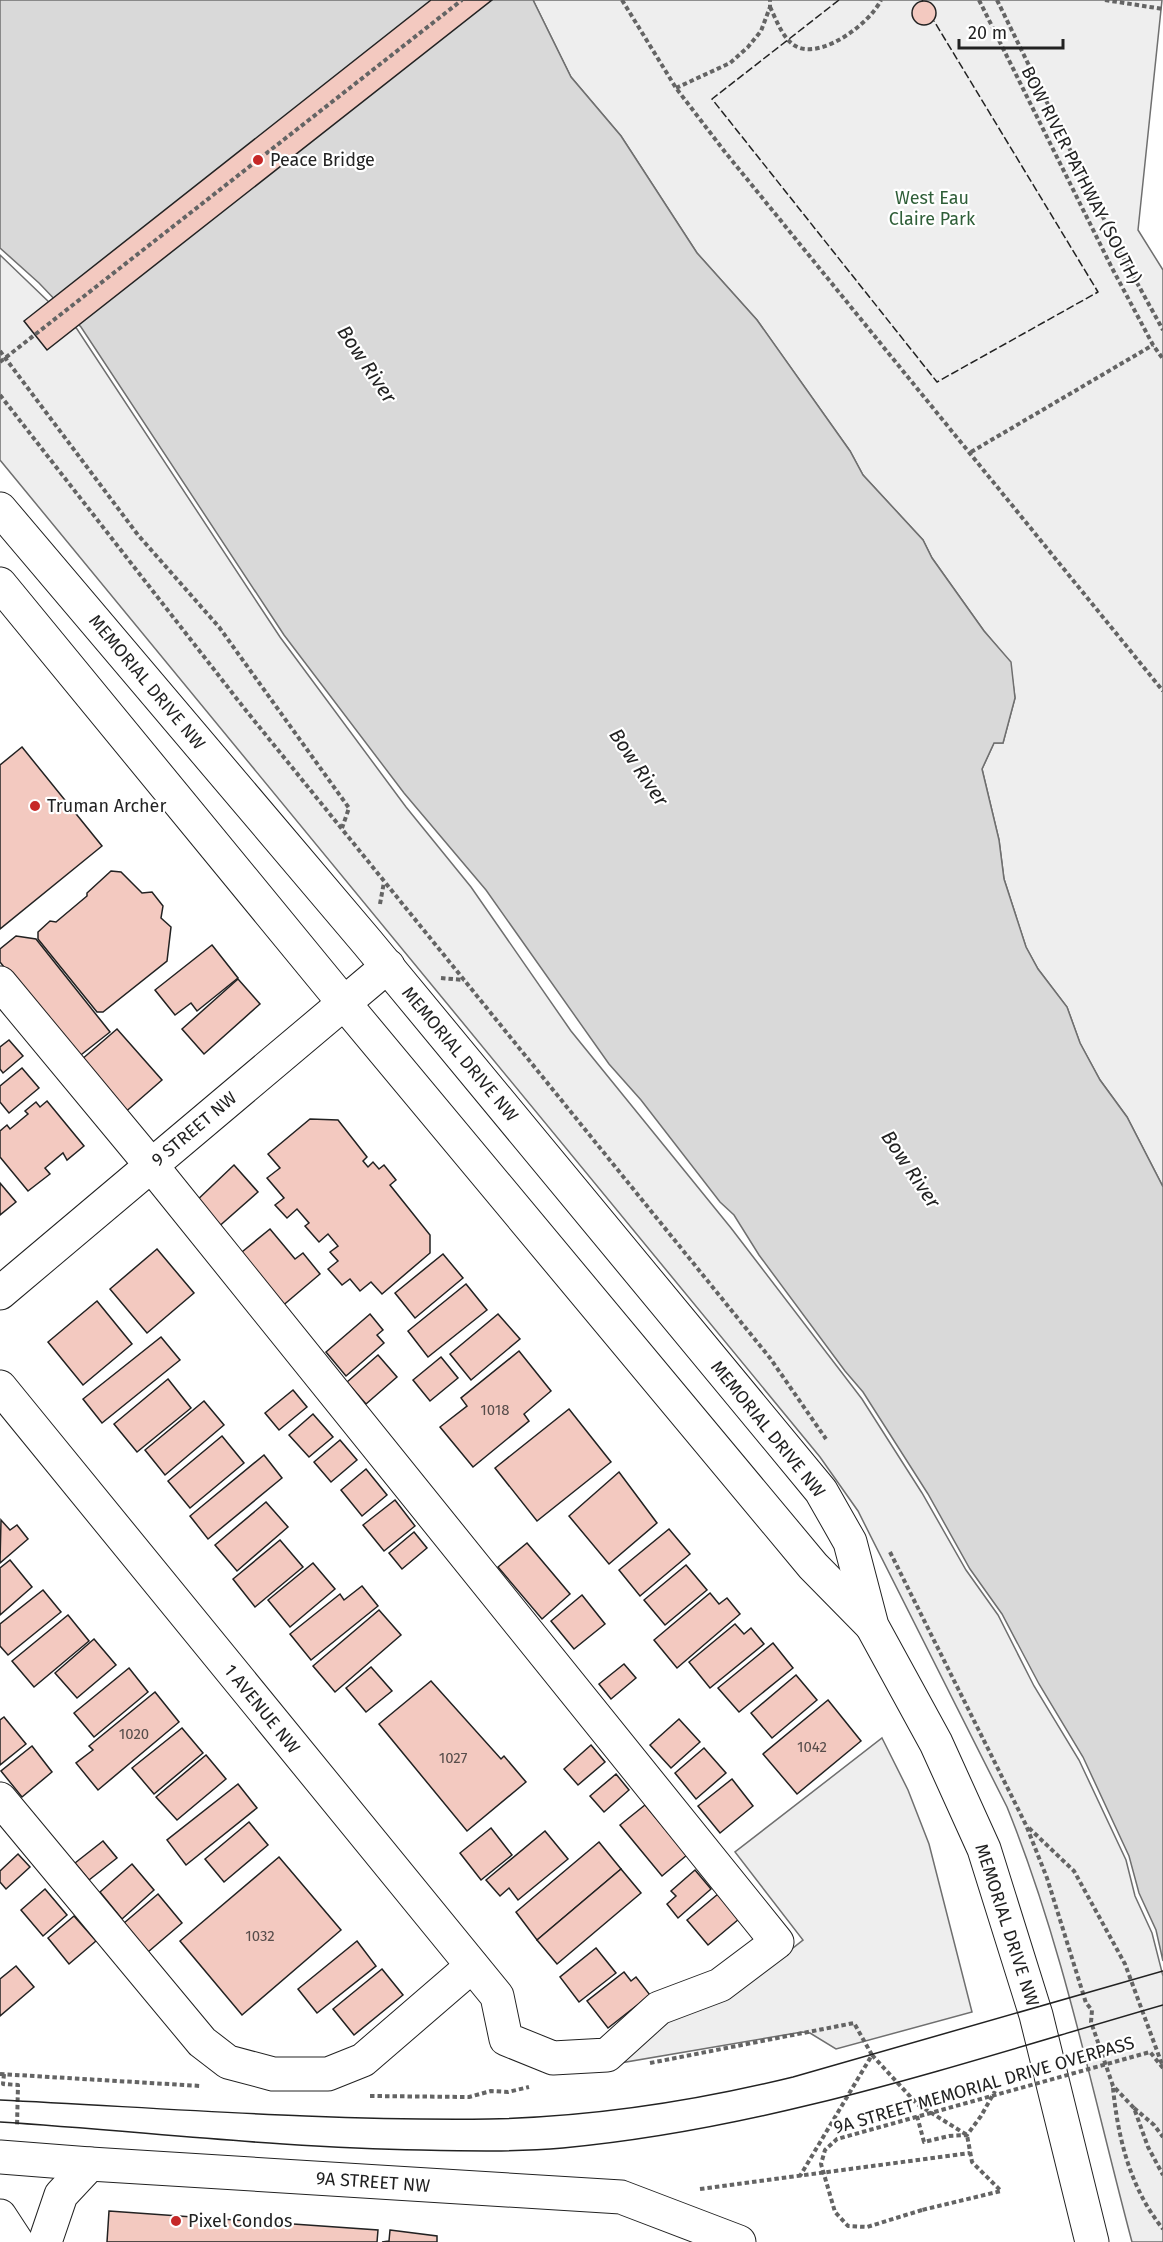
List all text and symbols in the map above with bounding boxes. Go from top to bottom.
scale bar [959,12,1062,50]
text: 20 m [968,22,1007,44]
street label: BOW RIVER PATHWAY (SOUTH) [1016,63,1146,288]
place label: Peace Bridge [270,149,375,171]
marker: Peace Bridge [251,153,265,167]
park label: West Eau Claire Park [889,187,976,230]
water label: Bow River [332,321,402,408]
street label: MEMORIAL DRIVE NW [84,610,210,754]
water label: Bow River [604,724,674,811]
place label: Truman Archer [47,795,166,817]
marker: Truman Archer [28,799,42,813]
street label: MEMORIAL DRIVE NW [397,982,523,1126]
street label: 9 STREET NW [147,1087,241,1171]
water label: Bow River [876,1126,946,1213]
street label: MEMORIAL DRIVE NW [706,1356,830,1502]
house number: 1018 [480,1401,510,1419]
street label: 1 AVENUE NW [219,1660,305,1758]
house number: 1020 [119,1725,149,1743]
house number: 1042 [797,1738,827,1756]
house number: 1027 [439,1749,468,1767]
street label: MEMORIAL DRIVE NW [970,1841,1044,2009]
house number: 1032 [245,1927,275,1945]
street label: 9A STREET MEMORIAL DRIVE OVERPASS [831,2031,1137,2139]
street label: 9A STREET NW [315,2167,431,2197]
place label: Pixel Condos [188,2210,292,2232]
marker: Pixel Condos [169,2214,183,2228]

